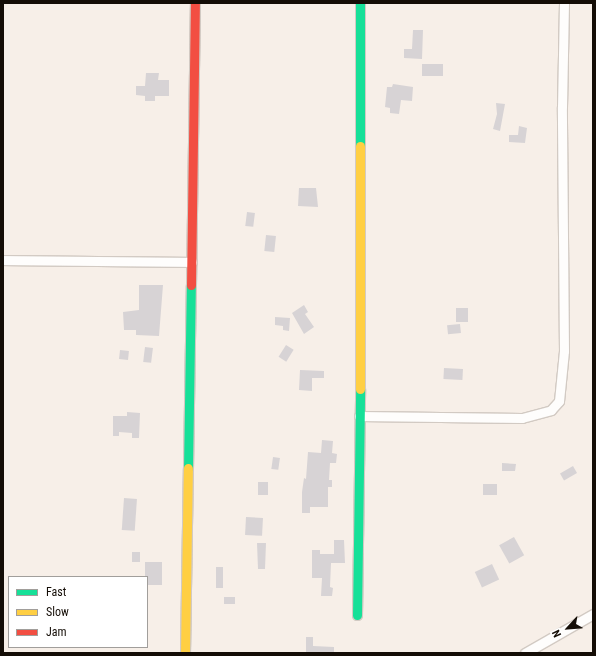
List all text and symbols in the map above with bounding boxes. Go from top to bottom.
legend [8,576,148,648]
text: Fast [46,585,66,599]
text: Slow [46,605,69,619]
north arrow [548,608,588,648]
text: Jam [46,625,67,639]
text: N [549,628,564,639]

